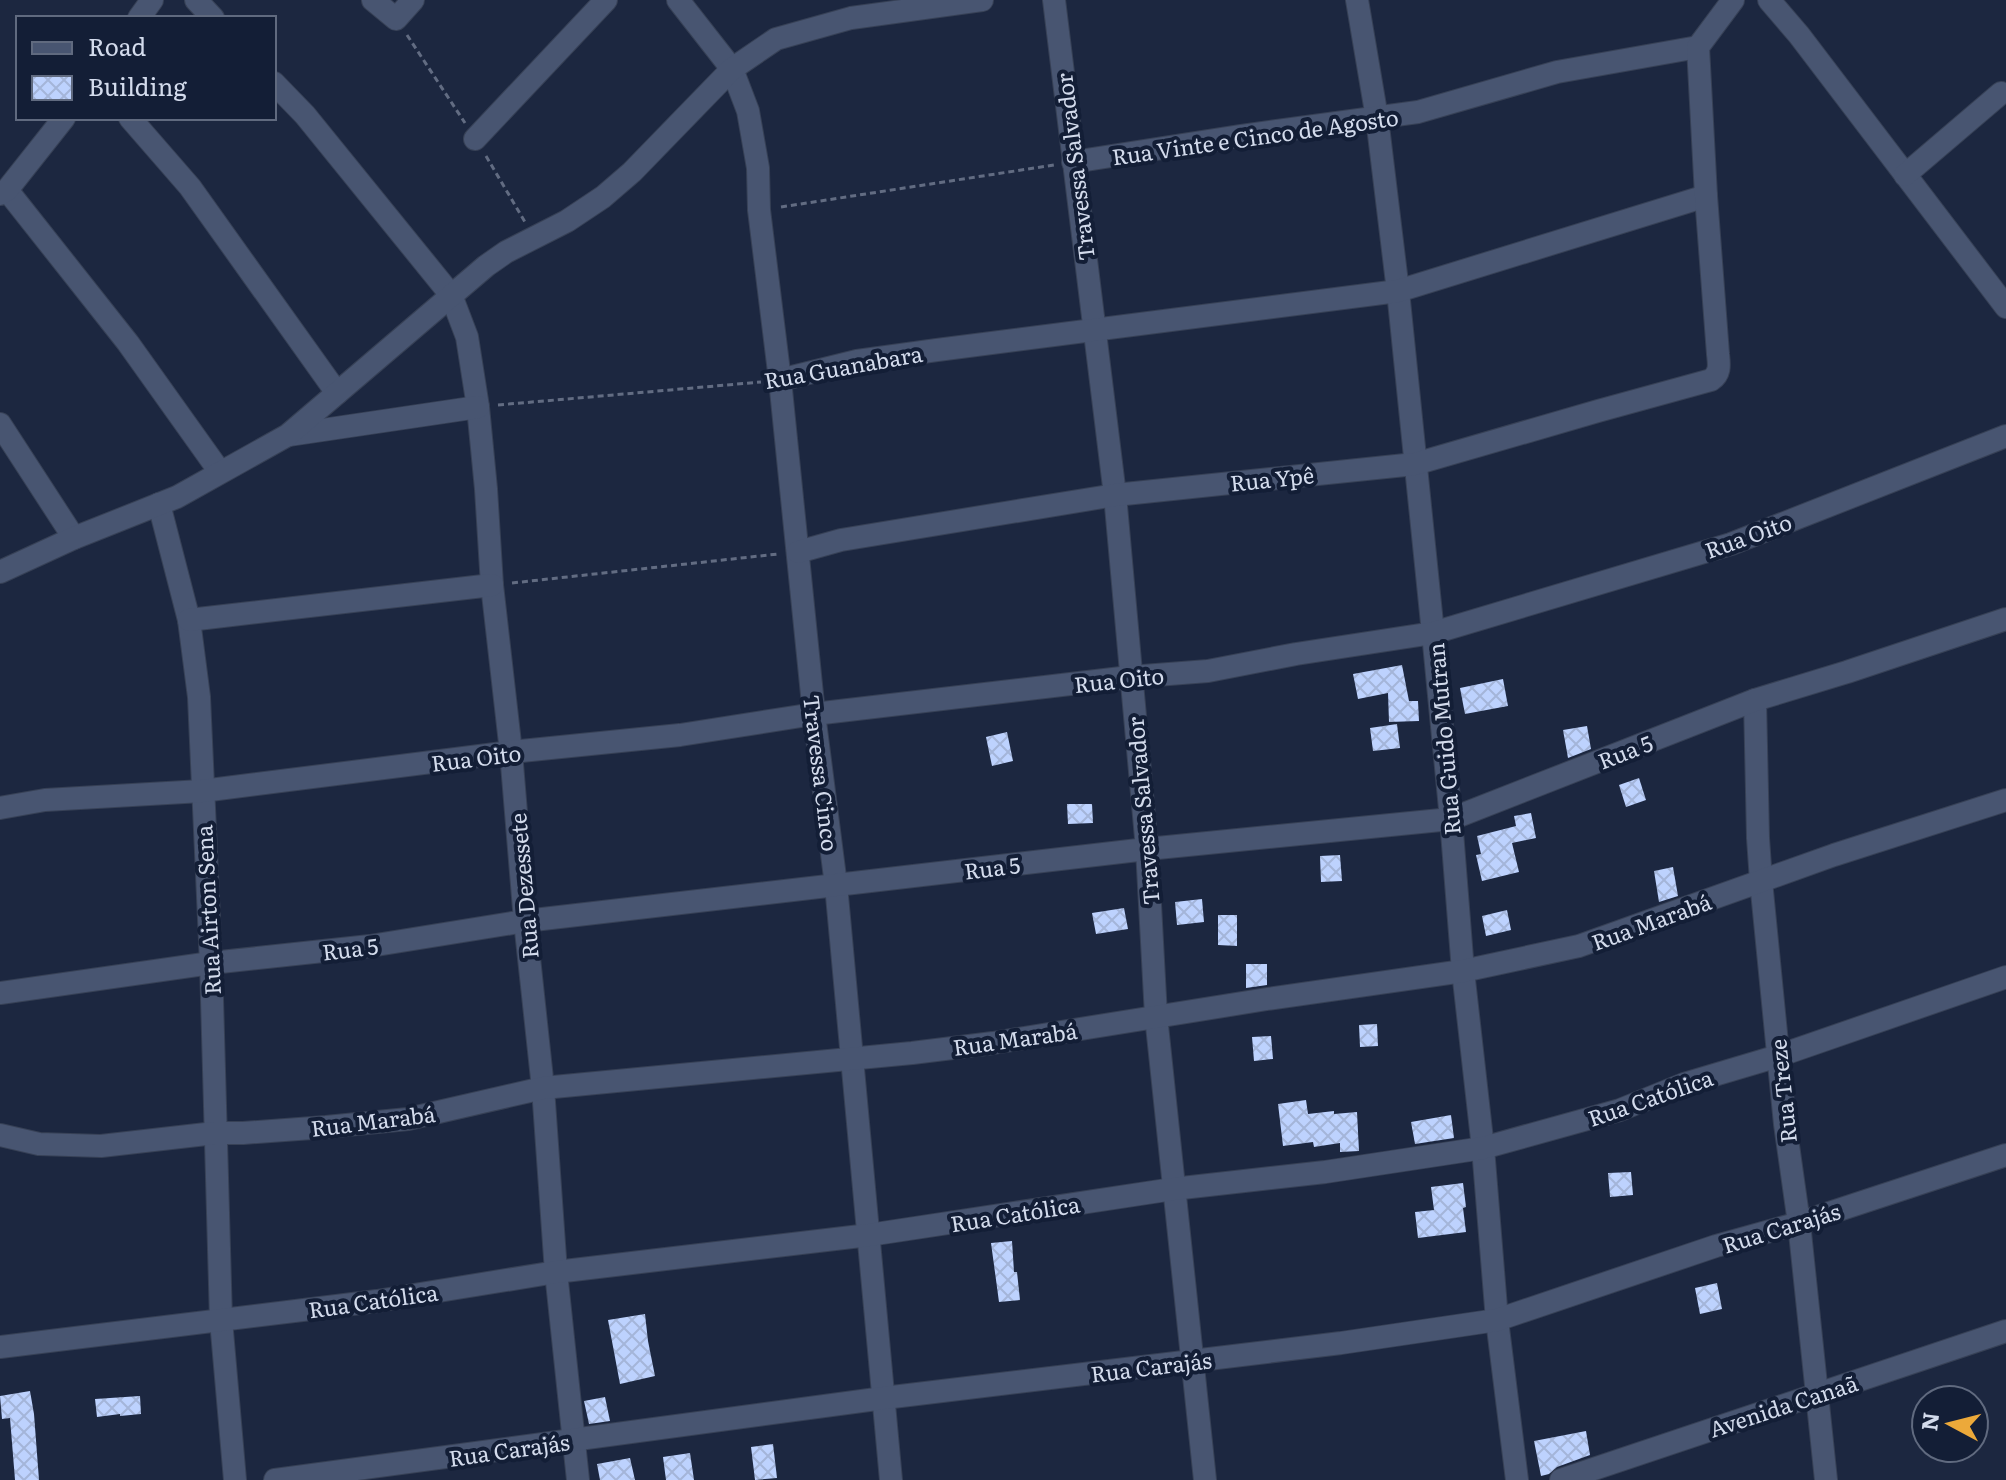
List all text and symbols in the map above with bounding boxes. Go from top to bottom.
legend [16,16,276,120]
text: Road [88,28,147,63]
text: Building [88,68,187,103]
street label: Travessa Salvador [1046,71,1102,263]
street label: Rua Vinte e Cinco de Agosto [1110,100,1400,172]
street label: Rua Guanabara [761,336,925,396]
street label: Rua Ypê [1228,457,1316,499]
street label: Rua Oito [1700,504,1796,566]
street label: Rua Guido Mutran [1418,642,1468,836]
street label: Rua Oito [1072,658,1166,700]
street label: Travessa Cinco [796,693,848,853]
street label: Travessa Salvador [1117,715,1167,907]
street label: Rua 5 [1593,726,1657,776]
street label: Rua Oito [429,735,523,779]
street label: Rua Dezessete [500,812,546,960]
street label: Rua Airton Sena [186,824,228,996]
street label: Rua 5 [962,847,1022,887]
street label: Rua Marabá [1587,884,1716,958]
street label: Rua 5 [320,928,380,968]
street label: Rua Marabá [951,1013,1079,1063]
street label: Rua Treze [1760,1037,1804,1145]
street label: Rua Católica [1583,1060,1717,1134]
street label: Rua Marabá [309,1096,437,1144]
street label: Rua Católica [948,1186,1082,1239]
street label: Rua Carajás [1718,1193,1844,1261]
street label: Rua Católica [306,1275,440,1325]
street label: Rua Carajás [1088,1342,1214,1390]
street label: Avenida Canaã [1704,1365,1862,1445]
north arrow [1910,1384,1990,1464]
text: N [1911,1410,1946,1433]
street label: Rua Carajás [446,1424,572,1474]

